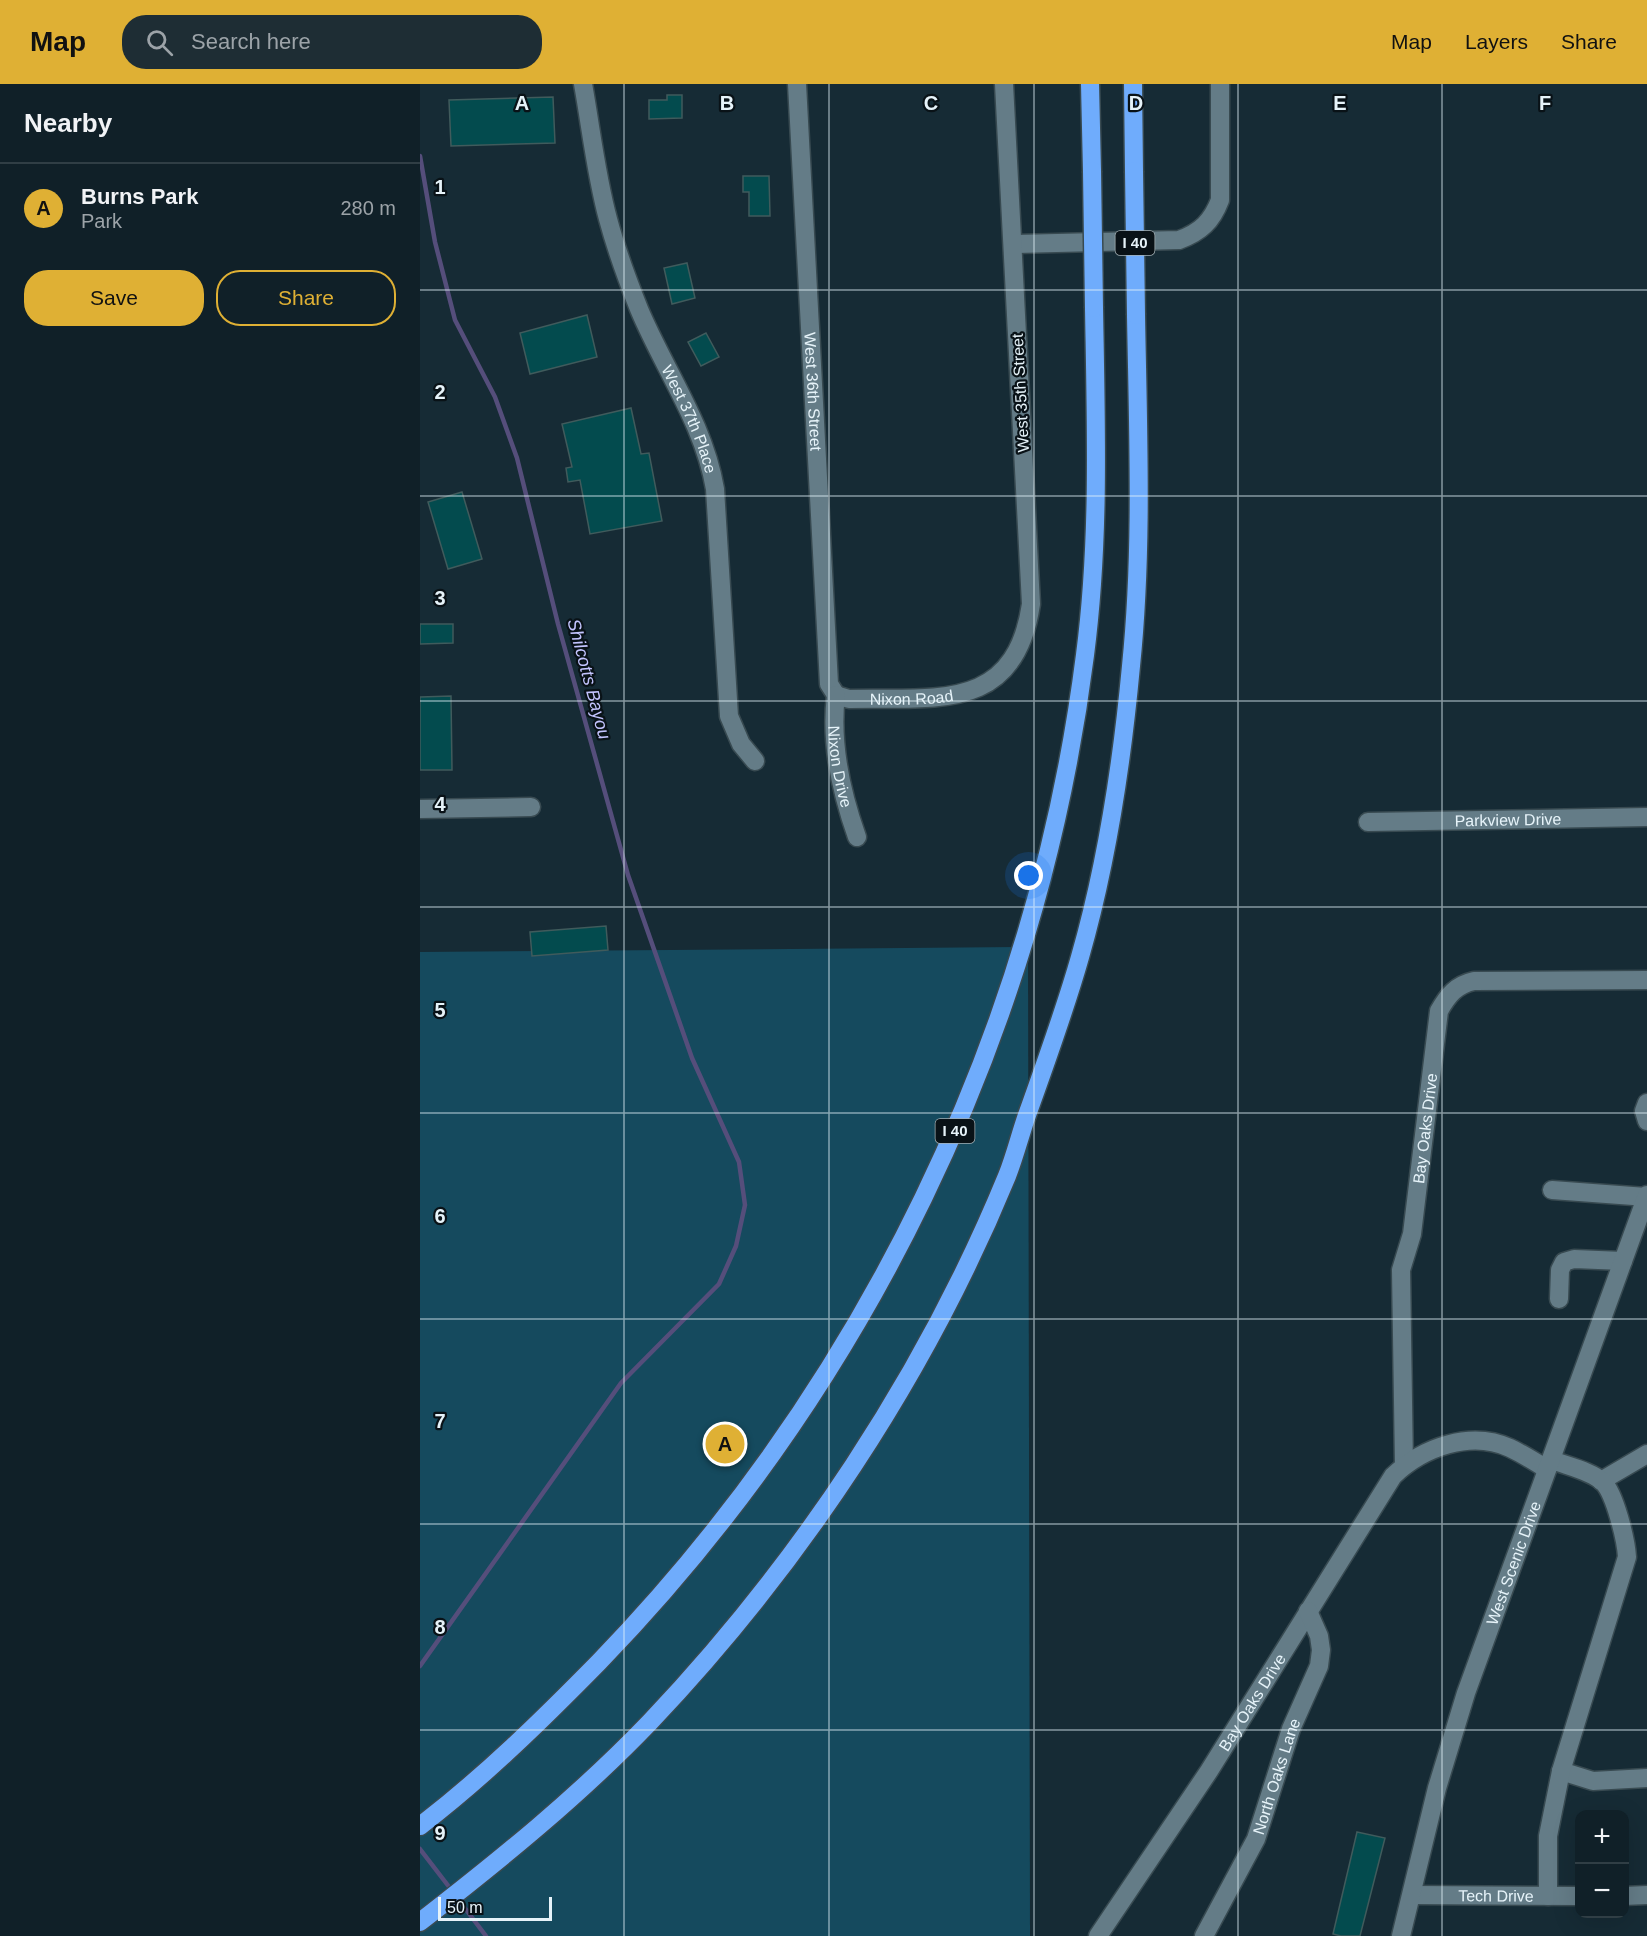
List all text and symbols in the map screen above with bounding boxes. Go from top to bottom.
search box [122,15,542,69]
text: Map [30,26,86,57]
icon: search [143,26,176,59]
text: Search here [191,29,311,54]
text: Map [1391,30,1432,53]
text: Layers [1465,30,1528,53]
text: Share [1561,30,1617,53]
text: A [515,92,529,114]
text: B [720,92,734,114]
text: C [924,92,938,114]
text: D [1129,92,1143,114]
text: E [1333,92,1347,114]
text: F [1539,92,1551,114]
text: Nearby [24,108,112,138]
text: 1 [434,176,446,198]
text: Burns Park [81,184,198,209]
text: A [36,197,51,219]
text: 280 m [340,197,396,219]
text: Park [81,210,122,232]
road number: I 40 [1116,231,1154,255]
button: Save [24,270,204,326]
button: Share [216,270,396,326]
street label: West 36th Street [801,332,825,452]
street label: West 35th Street [1009,333,1032,453]
street label: West 37th Place [658,362,719,475]
text: 2 [434,381,446,403]
text: 3 [434,587,446,609]
water label: Shilcotts Bayou [563,616,615,742]
street label: Nixon Road [870,687,955,708]
street label: Nixon Drive [825,725,855,810]
text: 4 [434,793,446,815]
street label: Parkview Drive [1454,811,1562,829]
your location [1014,861,1043,890]
text: 5 [434,999,446,1021]
street label: Bay Oaks Drive [1410,1072,1440,1185]
road number: I 40 [936,1119,974,1143]
text: 6 [434,1205,446,1227]
text: 7 [434,1410,446,1432]
pin: A [706,1422,744,1466]
street label: West Scenic Drive [1483,1499,1544,1627]
text: 8 [434,1616,446,1638]
street label: Bay Oaks Drive [1216,1651,1289,1754]
street label: North Oaks Lane [1250,1716,1304,1837]
map controls [1575,1810,1629,1918]
button: + [1575,1810,1629,1864]
text: 9 [434,1822,446,1844]
button: − [1575,1864,1629,1918]
street label: Tech Drive [1458,1887,1534,1905]
scale bar [438,1894,552,1922]
text: 50 m [447,1899,483,1916]

